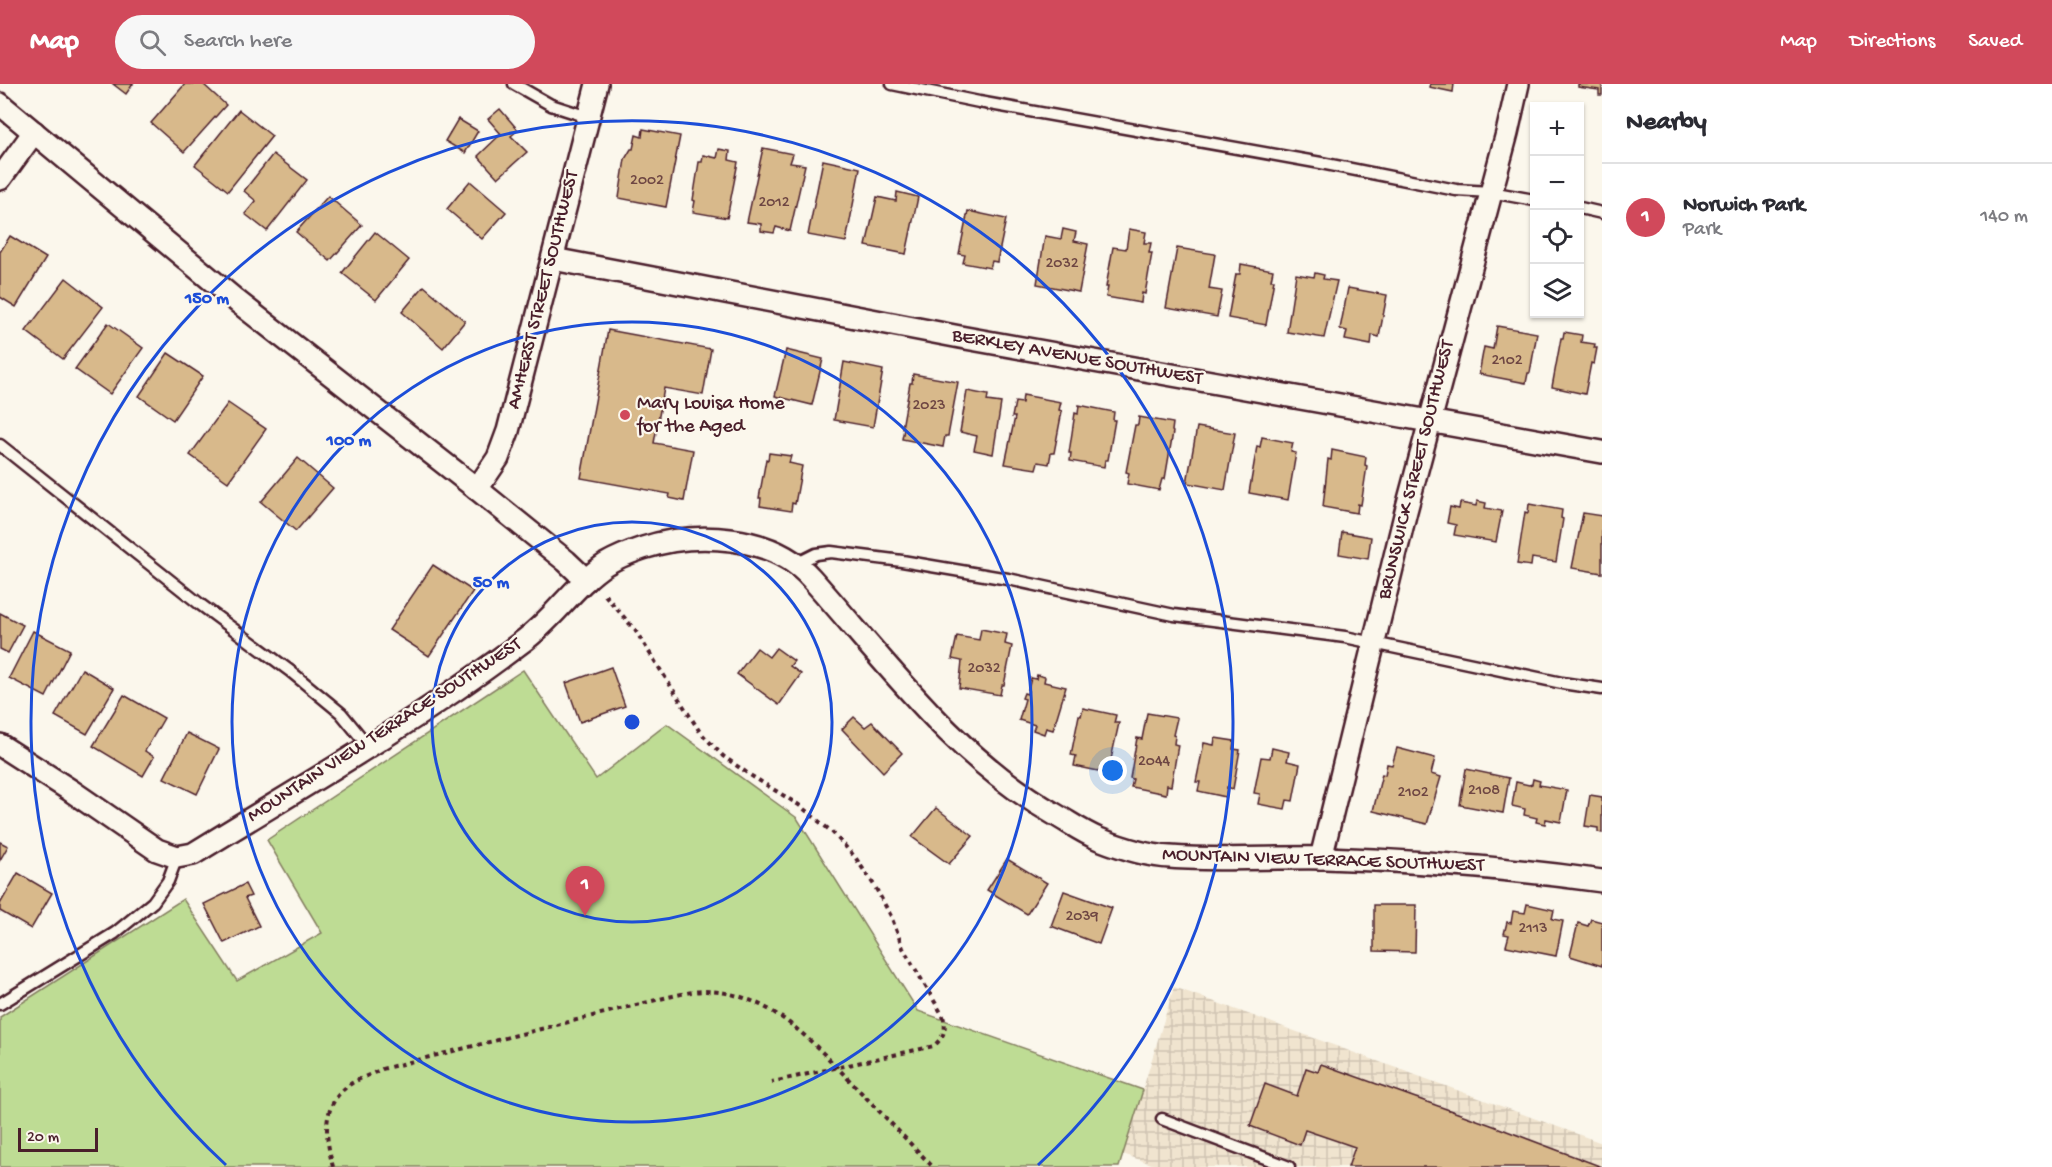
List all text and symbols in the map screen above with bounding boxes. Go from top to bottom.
search box [115,15,535,69]
text: Map [30,26,79,59]
icon: search [136,26,169,59]
text: Search here [184,29,292,55]
text: Map [1780,30,1817,55]
text: Directions [1850,30,1935,55]
text: Saved [1968,30,2022,55]
map controls [1530,102,1584,318]
button: + [1530,102,1584,156]
text: Nearby [1626,108,1707,139]
button: − [1530,156,1584,210]
street label: AMHERST STREET SOUTHWEST [503,167,585,412]
house number: 2002 [630,172,664,191]
text: Norwich Park [1683,193,1805,219]
house number: 2012 [758,194,790,213]
text: 1 [1641,206,1650,229]
text: 140 m [1980,206,2028,229]
button: locate [1530,210,1584,264]
text: Park [1683,219,1721,242]
house number: 2032 [1045,255,1079,274]
button: layers [1530,264,1584,318]
text: 150 m [184,289,229,310]
street label: BERKLEY AVENUE SOUTHWEST [949,324,1205,392]
street label: BRUNSWICK STREET SOUTHWEST [1373,337,1461,603]
house number: 2102 [1491,352,1523,371]
place label: Mary Louisa Home for the Aged [636,393,785,439]
house number: 2023 [912,397,946,416]
marker: Mary Louisa Home for the Aged [618,408,632,422]
text: 100 m [326,431,372,452]
text: 50 m [473,573,510,594]
street label: MOUNTAIN VIEW TERRACE SOUTHWEST [244,633,527,828]
house number: 2032 [967,660,1001,679]
centre of rings [622,712,642,732]
house number: 2044 [1138,753,1170,772]
your location [1098,756,1127,785]
house number: 2108 [1468,782,1500,801]
house number: 2102 [1397,784,1429,803]
street label: MOUNTAIN VIEW TERRACE SOUTHWEST [1162,844,1486,878]
pin: 1 [566,866,604,916]
house number: 2039 [1065,908,1099,927]
house number: 2113 [1518,920,1548,939]
scale bar [18,1125,98,1152]
text: 20 m [27,1129,59,1148]

